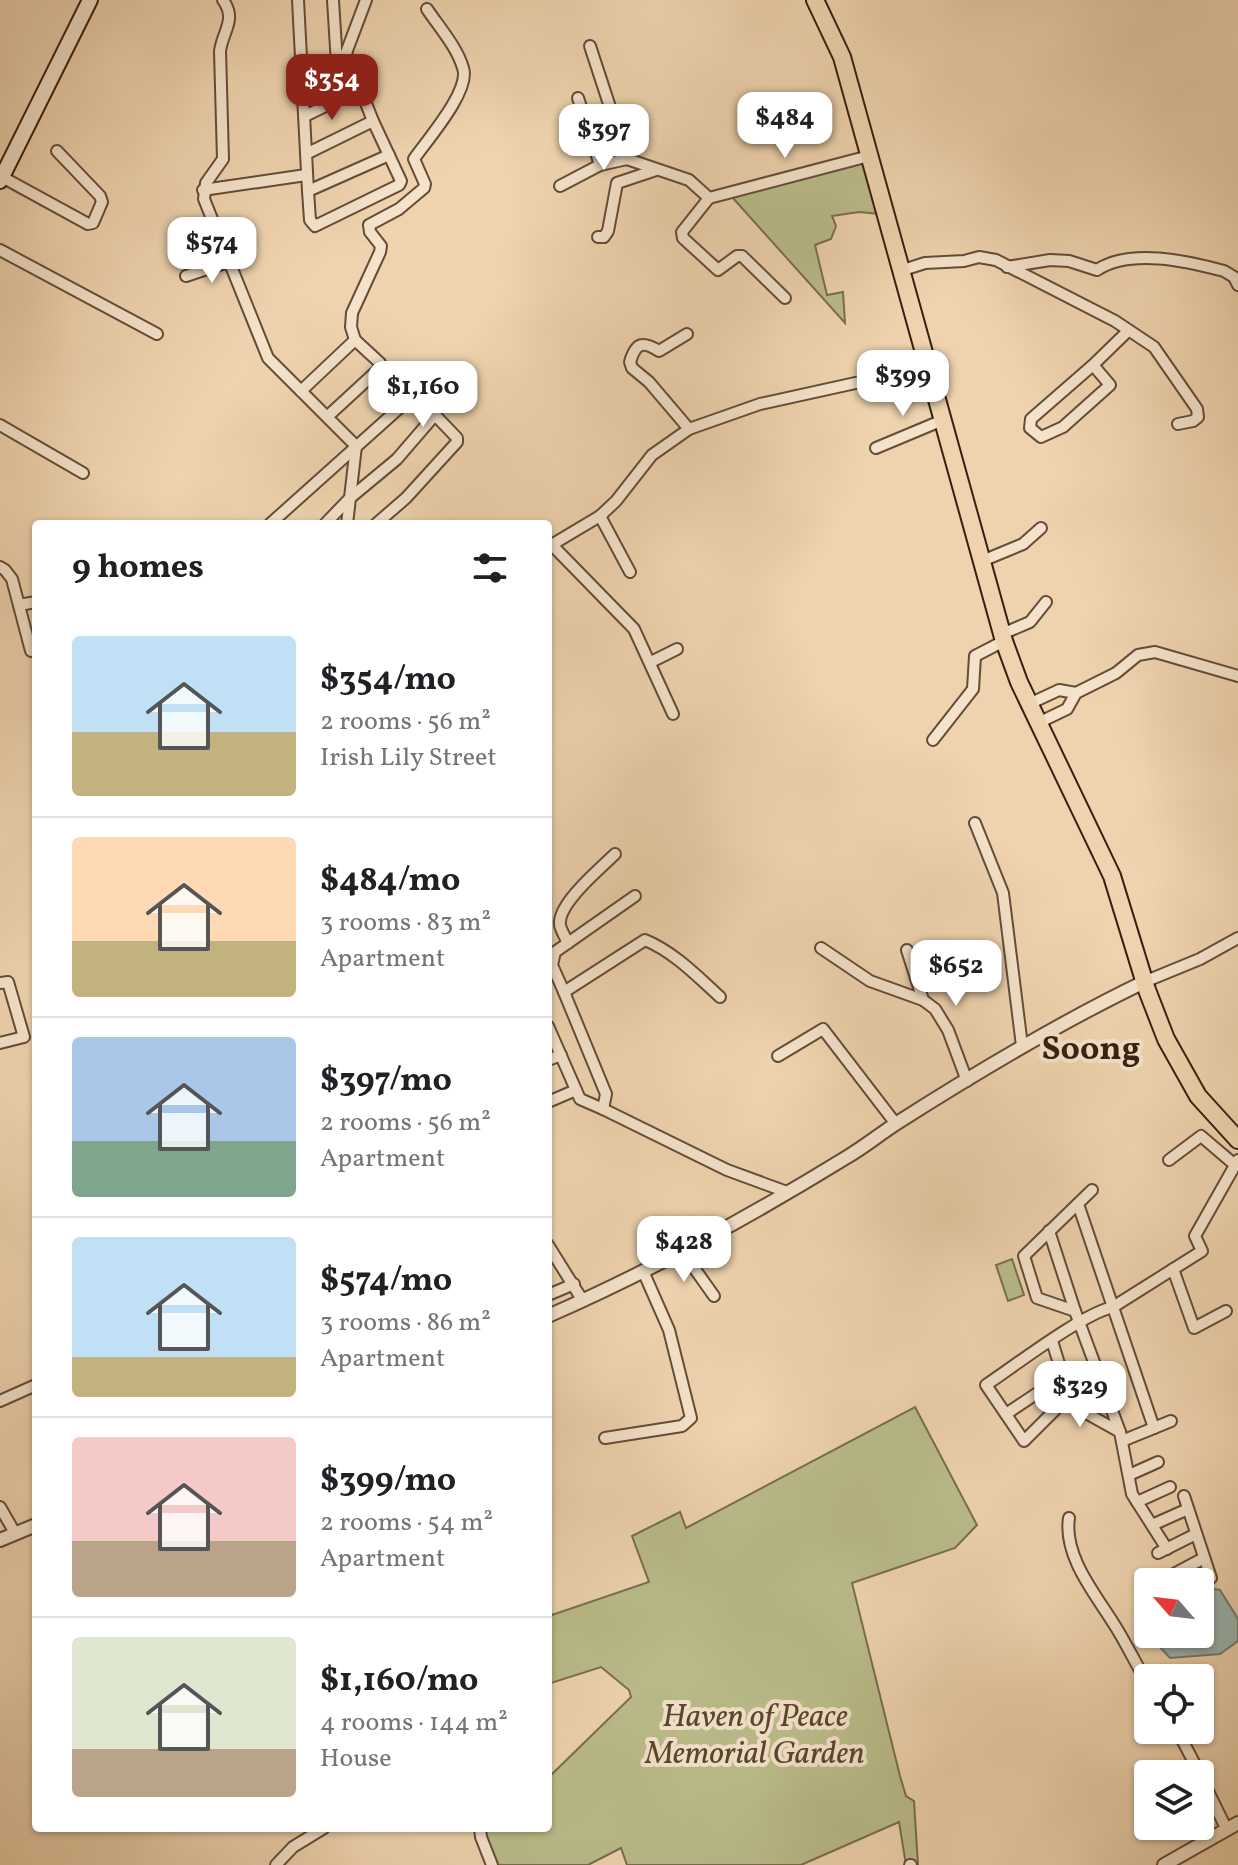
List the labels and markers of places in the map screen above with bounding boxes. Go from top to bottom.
pin: $354 [285,54,379,122]
pin: $484 [738,92,832,160]
pin: $397 [557,104,651,172]
pin: $574 [165,217,259,285]
pin: $399 [856,350,950,418]
pin: $1,160 [358,361,488,429]
pin: $652 [909,940,1003,1008]
pin: $428 [637,1216,731,1284]
pin: $329 [1033,1361,1127,1429]

